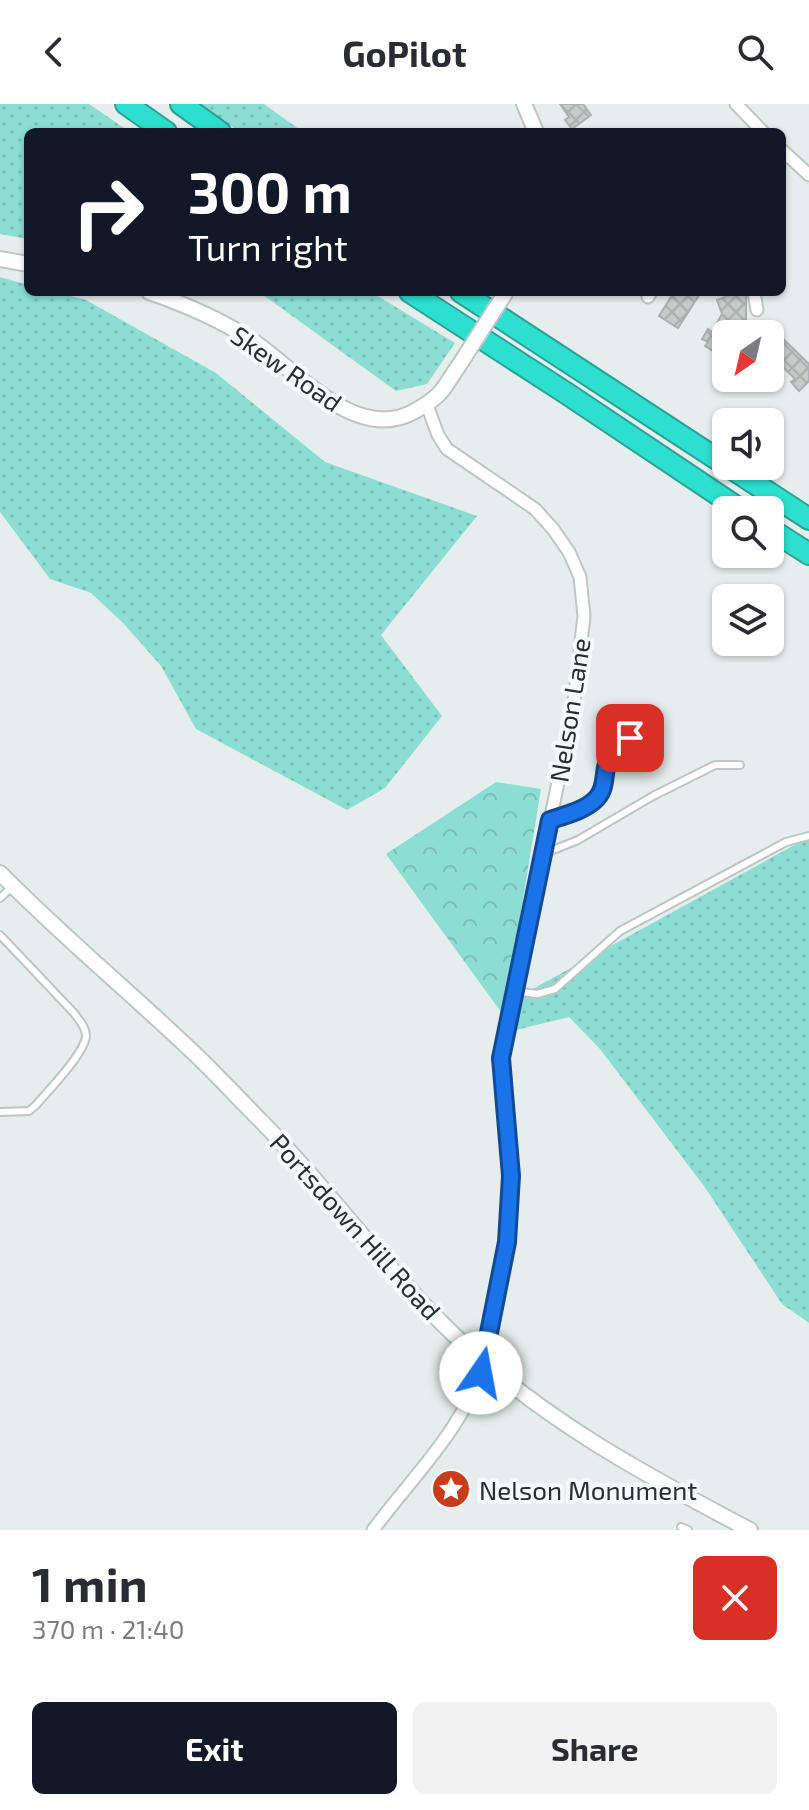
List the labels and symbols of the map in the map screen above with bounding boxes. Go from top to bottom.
street label: Skew Road [226,319,348,417]
north arrow [712,320,784,392]
street label: Nelson Lane [542,636,596,784]
pin [596,704,664,772]
street label: Portsdown Hill Road [264,1127,448,1325]
position arrow [439,1331,523,1415]
place icon: Nelson Monument [430,1468,472,1510]
place label: Nelson Monument [479,1474,697,1505]

